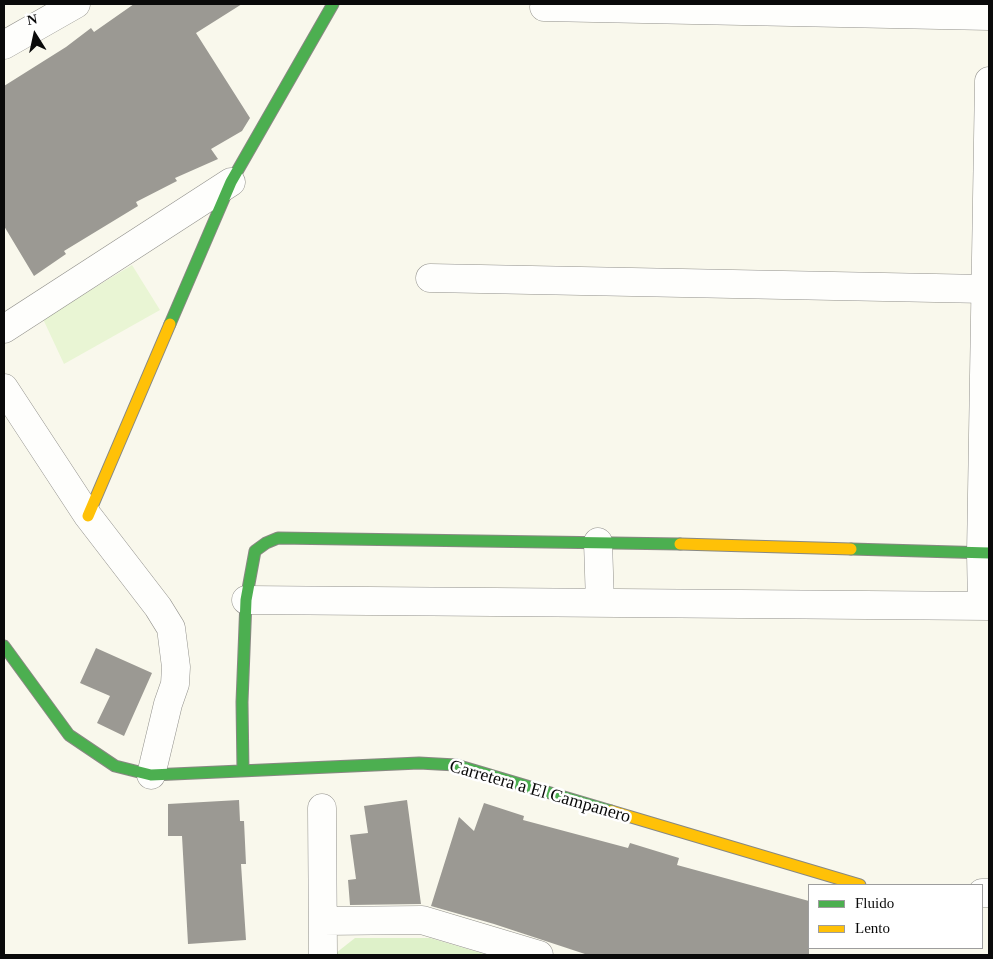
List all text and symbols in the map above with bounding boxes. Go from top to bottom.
north arrow [10,10,60,60]
text: N [26,11,39,28]
street label: Carretera a El Campanero [447,756,633,828]
legend [808,884,983,949]
text: Fluido [855,895,894,911]
text: Lento [855,920,890,936]

